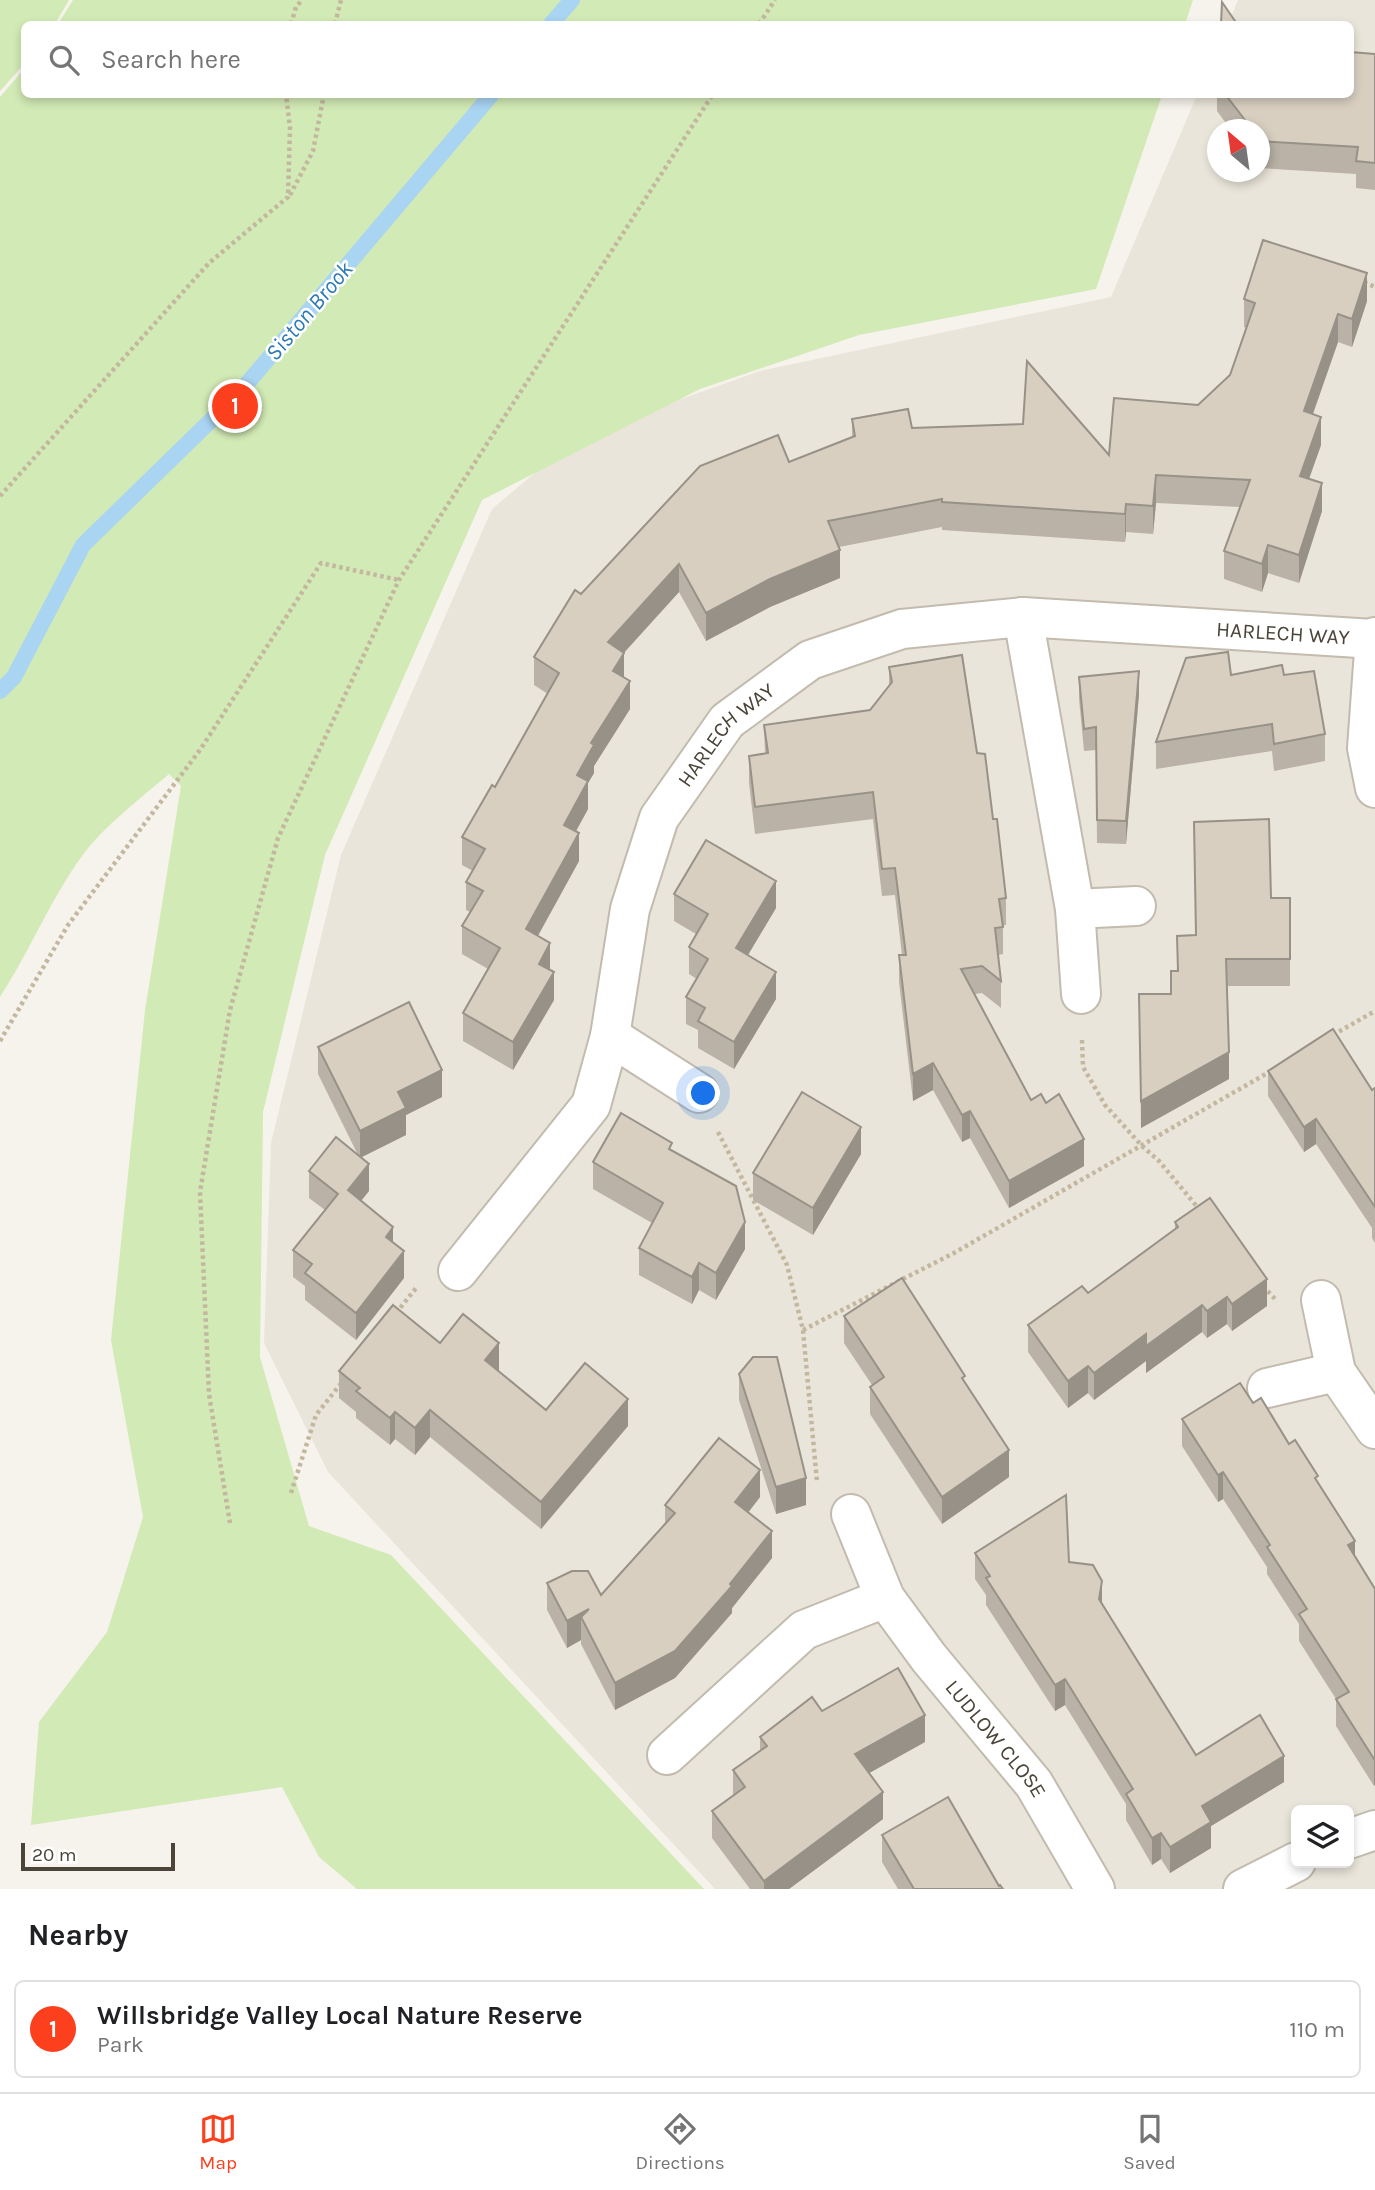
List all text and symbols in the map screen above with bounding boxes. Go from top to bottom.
search box [21,21,1354,98]
icon: search [45,41,83,79]
text: Search here [101,44,241,75]
north arrow [1207,119,1270,182]
water label: Siston Brook [260,256,358,366]
pin: 1 [212,380,258,432]
street label: HARLECH WAY [1216,617,1351,649]
street label: HARLECH WAY [673,678,780,791]
your location [686,1076,720,1110]
street label: LUDLOW CLOSE [940,1675,1051,1802]
map controls [1291,1805,1354,1868]
button: layers [1291,1805,1354,1868]
scale bar [21,1840,175,1872]
text: 20 m [32,1844,77,1866]
text: Nearby [28,1917,128,1953]
text: Willsbridge Valley Local Nature Reserve [97,2000,582,2031]
text: 1 [49,2016,57,2043]
text: 110 m [1289,2016,1345,2043]
text: Park [97,2031,144,2058]
tab: Map [199,2110,237,2174]
tab: Directions [636,2110,725,2174]
tab: Saved [1123,2110,1176,2174]

